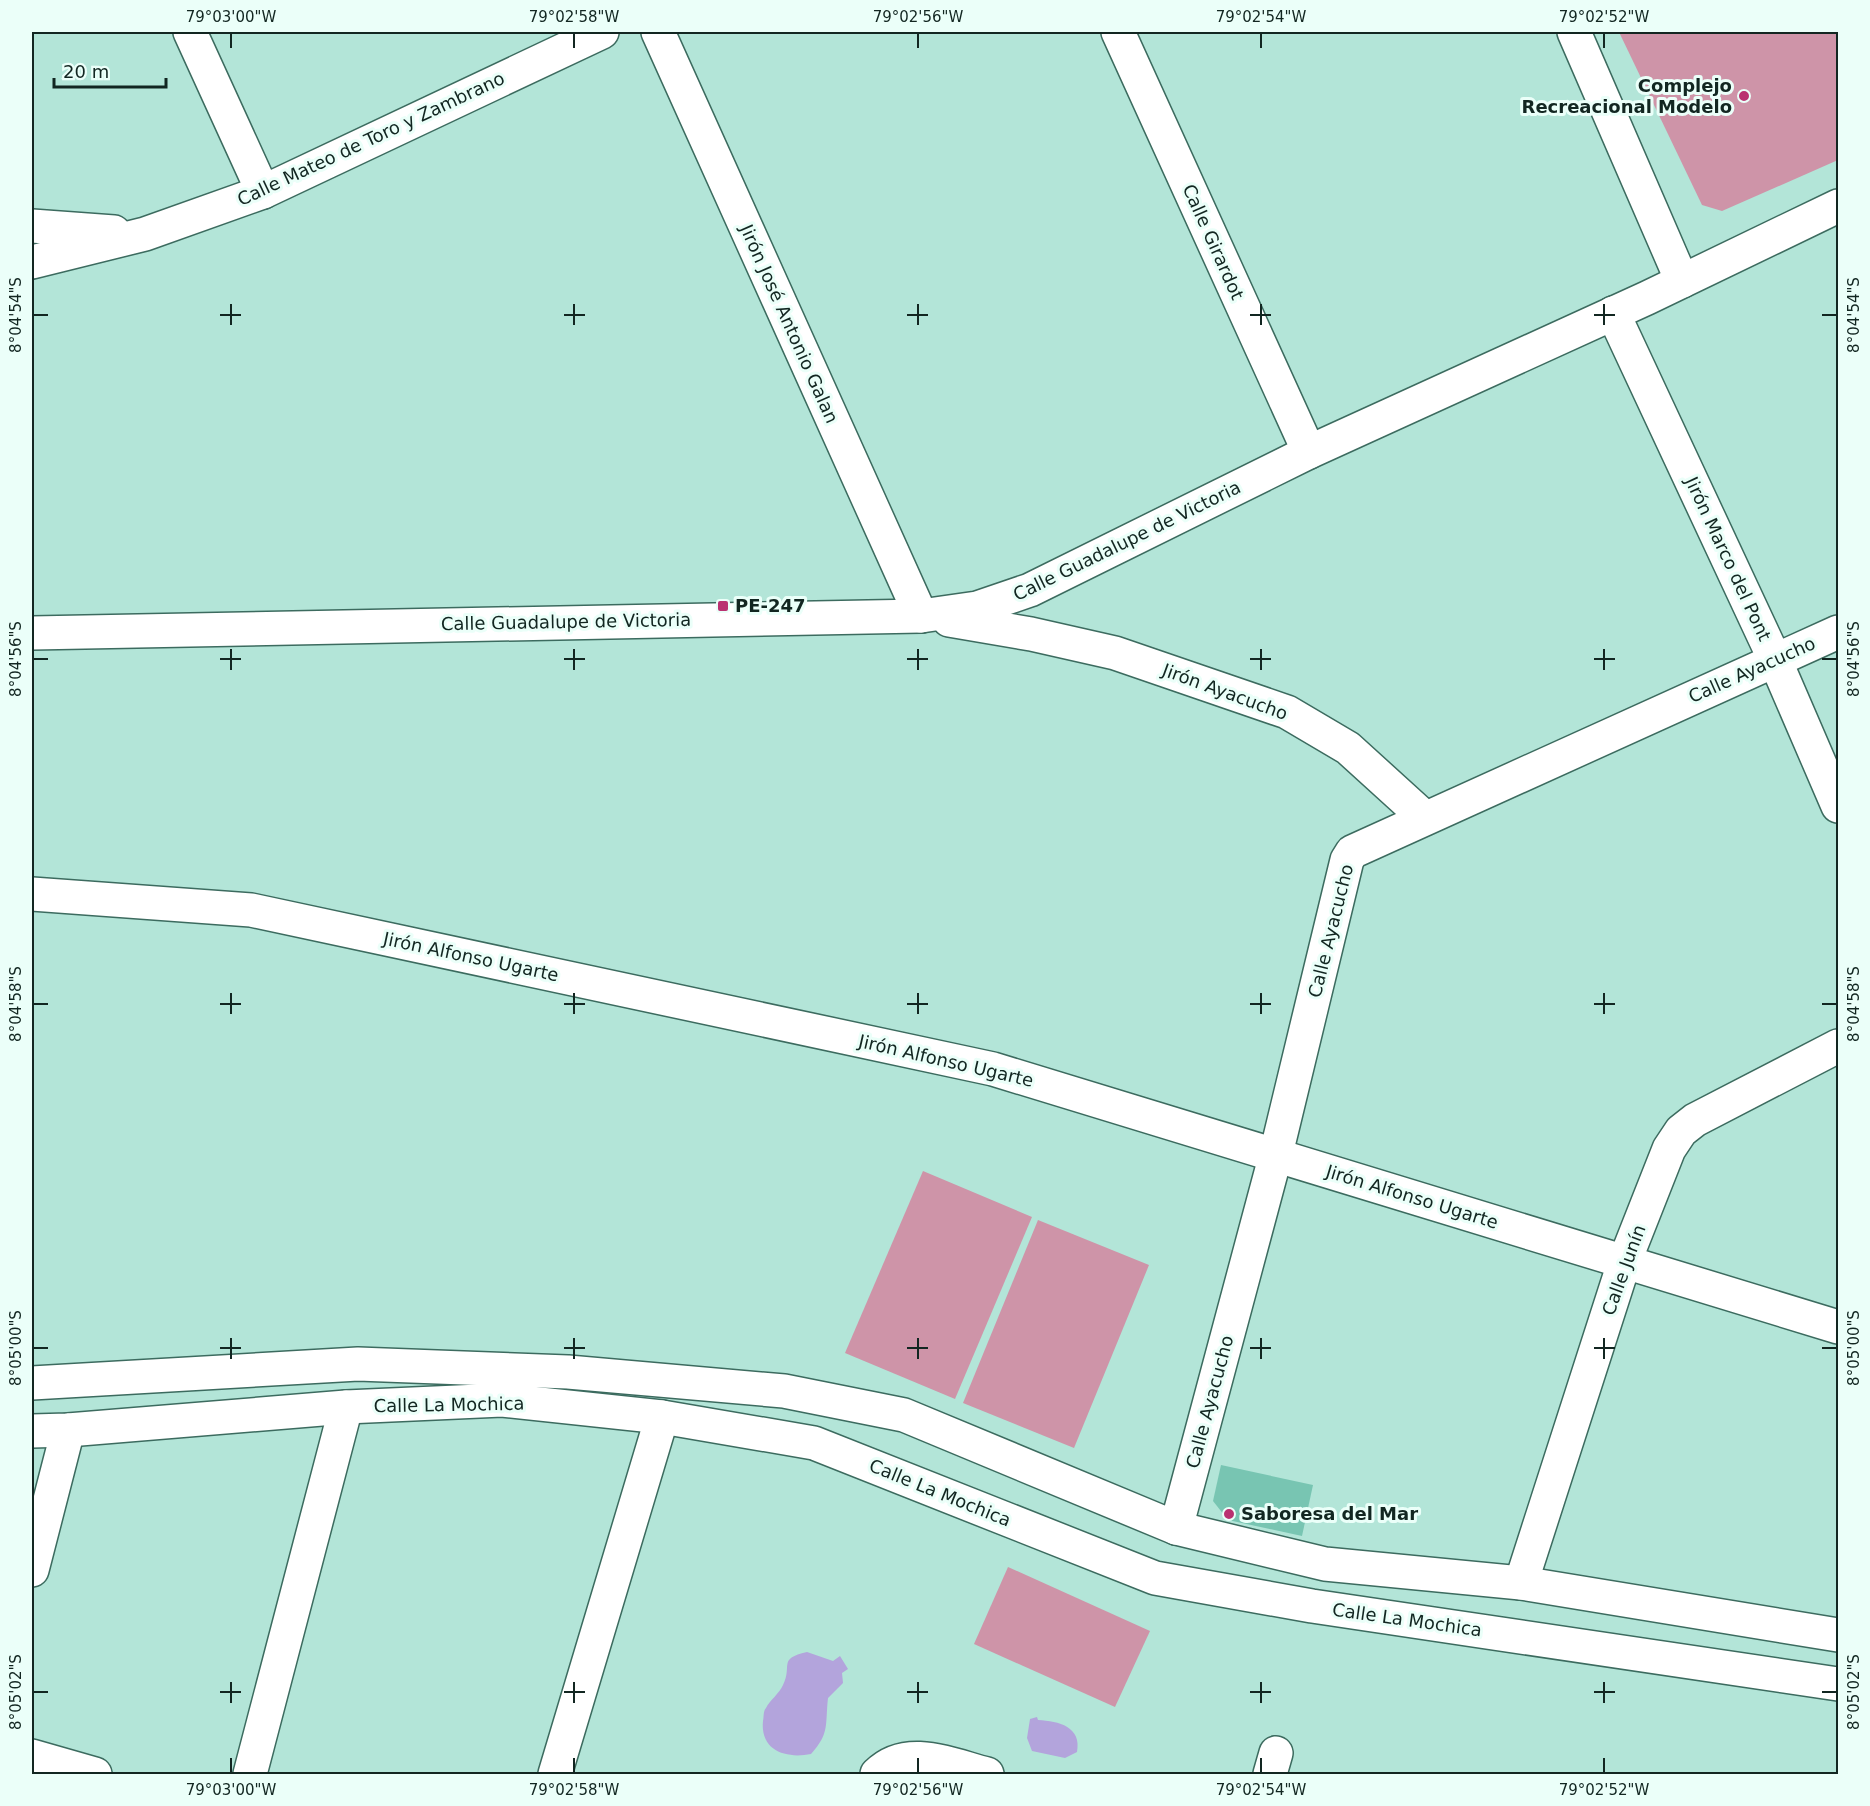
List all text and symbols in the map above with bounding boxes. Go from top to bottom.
text: 79°03'00"W [186,8,276,26]
text: 79°02'58"W [529,8,619,26]
text: 79°02'56"W [873,8,963,26]
text: 79°02'54"W [1216,8,1306,26]
text: 79°02'52"W [1559,8,1649,26]
scale bar [54,51,166,89]
text: 20 m [63,61,109,82]
street label: Calle Mateo de Toro y Zambrano [234,67,508,210]
place label: Complejo Recreacional Modelo [1522,75,1732,117]
marker: Complejo Recreacional Modelo [1737,89,1751,103]
street label: Calle Girardot [1179,181,1248,303]
street label: Jirón José Antonio Galan [736,220,843,426]
text: 8°04'54"S [7,277,25,353]
text: 8°04'54"S [1845,277,1863,353]
street label: Jirón Marco del Pont [1681,473,1776,644]
street label: Calle Guadalupe de Victoria [1010,476,1244,605]
place label: PE-247 [735,595,806,616]
marker: PE-247 [716,599,730,613]
street label: Calle Guadalupe de Victoria [441,609,691,634]
text: 8°04'56"S [7,621,25,697]
text: 8°04'56"S [1845,621,1863,697]
street label: Calle Ayacucho [1685,632,1819,707]
street label: Jirón Ayacucho [1159,659,1291,724]
street label: Calle Ayacucho [1304,862,1357,1000]
street label: Jirón Alfonso Ugarte [380,927,561,985]
text: 8°04'58"S [7,966,25,1042]
text: 8°04'58"S [1845,966,1863,1042]
street label: Jirón Alfonso Ugarte [856,1030,1036,1091]
street label: Jirón Alfonso Ugarte [1323,1160,1501,1233]
street label: Calle Junín [1597,1222,1650,1318]
text: 8°05'00"S [7,1310,25,1386]
text: 8°05'00"S [1845,1310,1863,1386]
street label: Calle Ayacucho [1182,1333,1237,1471]
street label: Calle La Mochica [373,1393,525,1416]
street label: Calle La Mochica [866,1455,1014,1531]
place label: Saboresa del Mar [1241,1503,1418,1524]
marker: Saboresa del Mar [1222,1507,1236,1521]
street label: Calle La Mochica [1331,1599,1483,1640]
text: 8°05'02"S [7,1654,25,1730]
text: 8°05'02"S [1845,1654,1863,1730]
text: 79°03'00"W [186,1781,276,1799]
text: 79°02'58"W [529,1781,619,1799]
text: 79°02'56"W [873,1781,963,1799]
text: 79°02'54"W [1216,1781,1306,1799]
text: 79°02'52"W [1559,1781,1649,1799]

